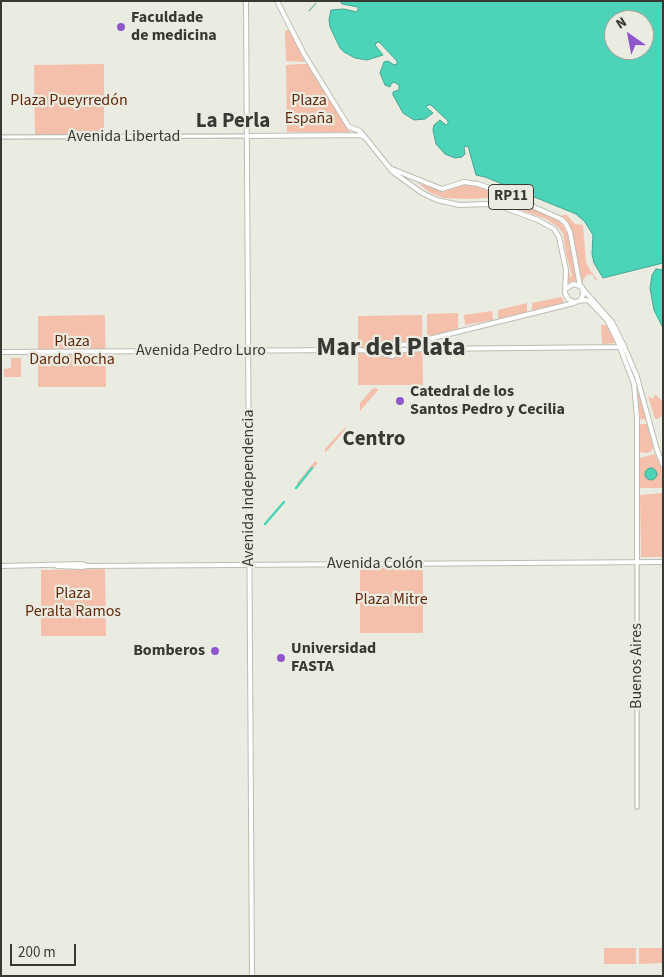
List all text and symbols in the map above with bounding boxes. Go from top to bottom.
place label: Faculdade de medicina [131,8,217,46]
north arrow [604,10,654,60]
text: N [612,12,631,34]
marker: Faculdade de medicina [115,21,127,33]
park label: Plaza Pueyrredón [10,91,128,111]
park label: Plaza España [285,91,333,129]
district label: La Perla [196,109,270,135]
street label: Avenida Libertad [68,127,180,147]
road number: RP11 [488,184,534,210]
park label: Plaza Dardo Rocha [29,332,115,370]
district label: Mar del Plata [316,333,466,365]
street label: Avenida Pedro Luro [136,341,266,361]
place label: Catedral de los Santos Pedro y Cecilia [410,382,565,420]
marker: Catedral de los Santos Pedro y Cecilia [394,395,406,407]
street label: Avenida Independencia [239,410,259,566]
district label: Centro [343,427,405,453]
street label: Avenida Colón [327,554,423,574]
park label: Plaza Peralta Ramos [25,584,121,622]
park label: Plaza Mitre [354,590,428,610]
street label: Buenos Aires [627,623,647,709]
place label: Universidad FASTA [291,639,376,677]
place label: Bomberos [133,641,205,661]
marker: Bomberos [209,645,221,657]
marker: Universidad FASTA [275,652,287,664]
scale bar [12,934,79,966]
text: 200 m [18,942,56,963]

